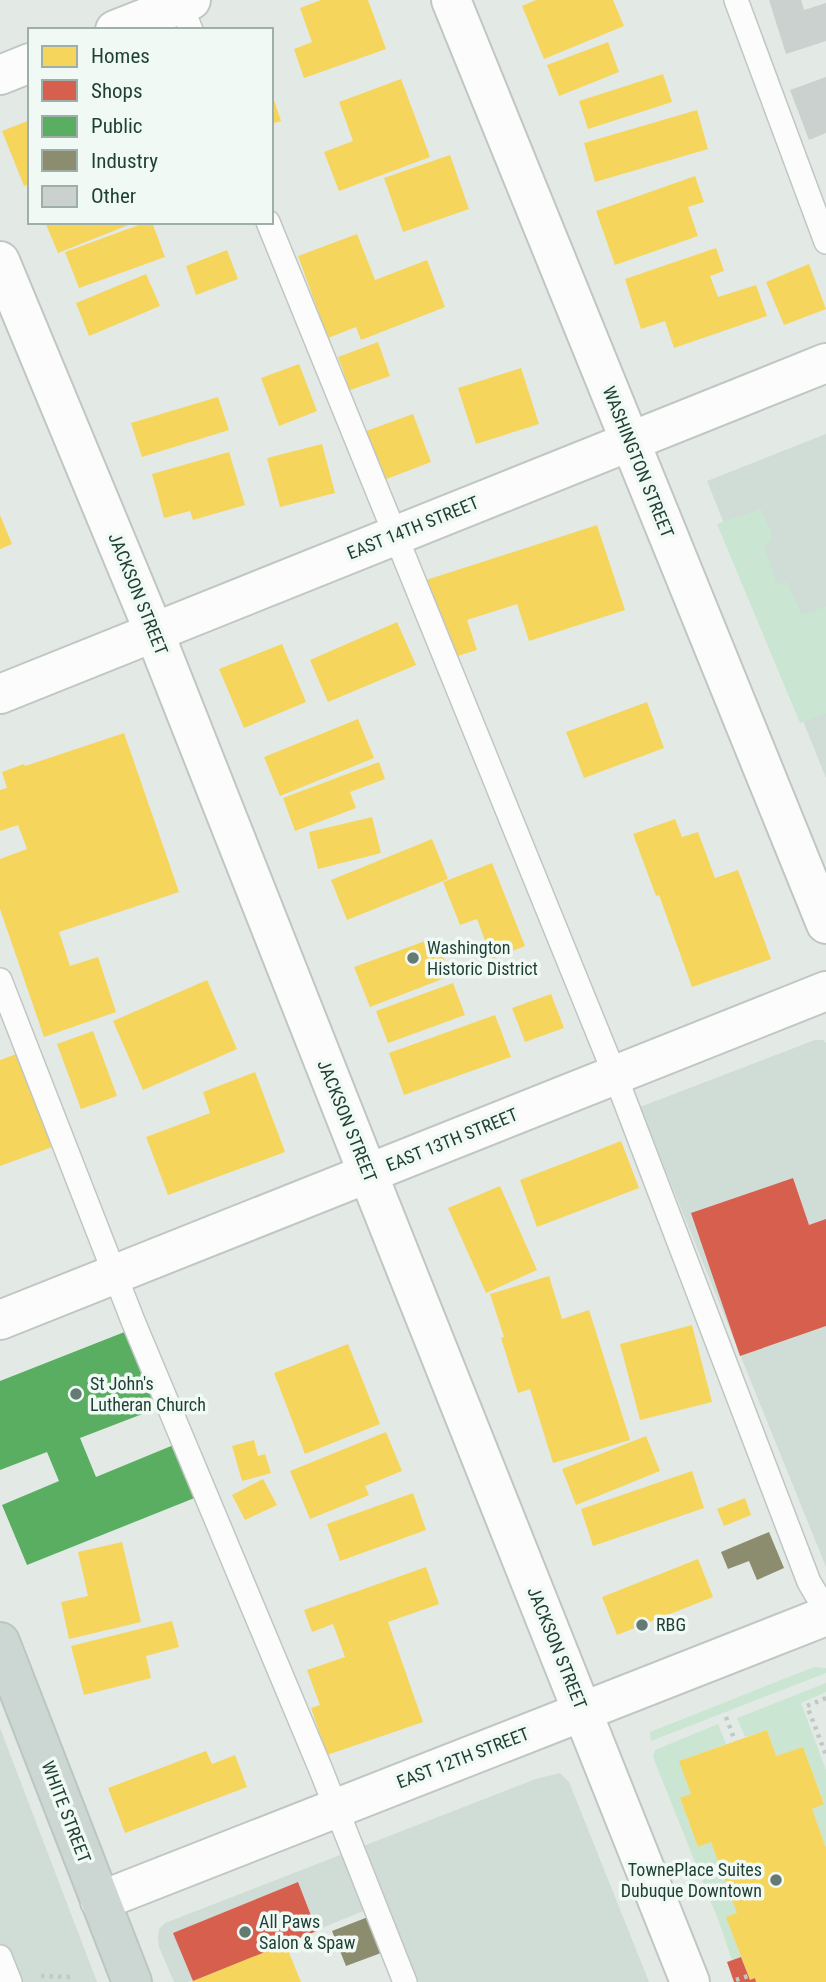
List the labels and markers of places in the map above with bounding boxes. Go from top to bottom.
place label: Washington Historic District [427,937,538,979]
marker: Washington Historic District [405,950,421,966]
place label: St John's Lutheran Church [90,1373,206,1415]
marker: St John's Lutheran Church [68,1386,84,1402]
place label: RBG [656,1614,686,1635]
marker: RBG [634,1617,650,1633]
place label: TownePlace Suites Dubuque Downtown [621,1859,762,1901]
marker: TownePlace Suites Dubuque Downtown [768,1872,784,1888]
place label: All Paws Salon & Spaw [259,1911,356,1953]
marker: All Paws Salon & Spaw [237,1924,253,1940]

